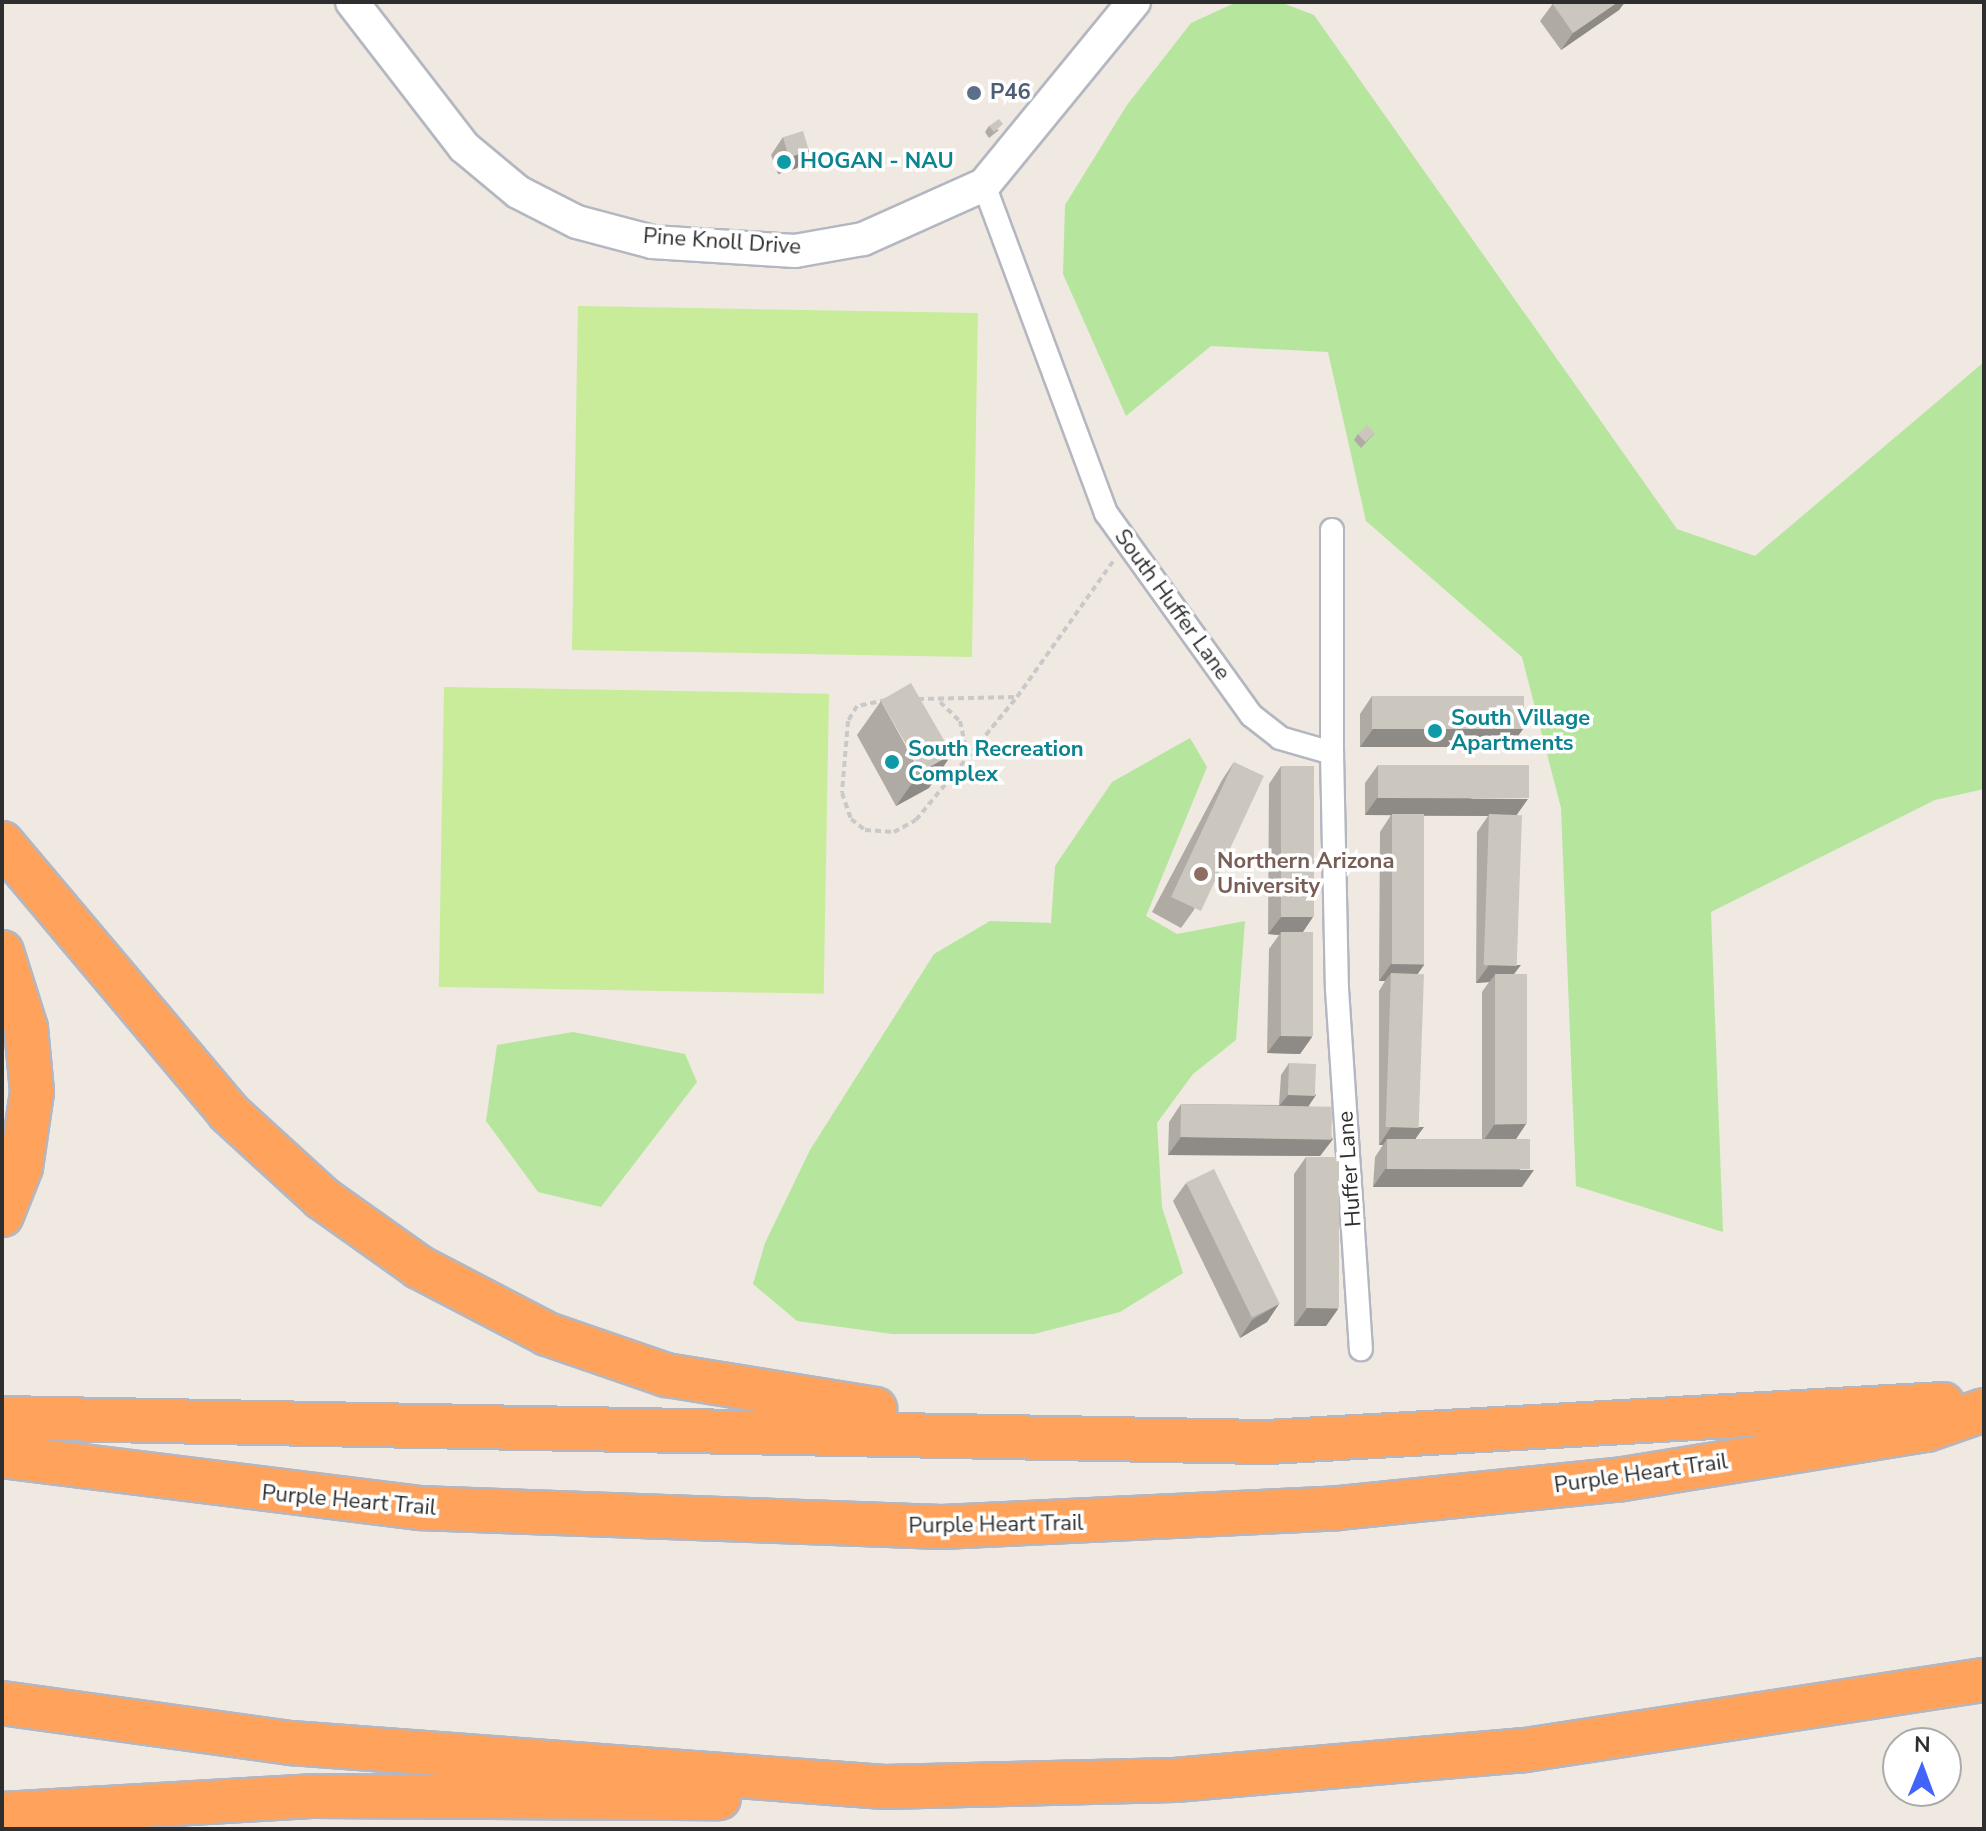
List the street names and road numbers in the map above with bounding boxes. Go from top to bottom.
street label: Pine Knoll Drive [642,223,802,261]
street label: South Huffer Lane [1108,524,1236,686]
street label: Huffer Lane [1333,1110,1367,1228]
street label: Purple Heart Trail [1552,1449,1730,1499]
street label: Purple Heart Trail [261,1480,437,1522]
street label: Purple Heart Trail [908,1510,1084,1540]

